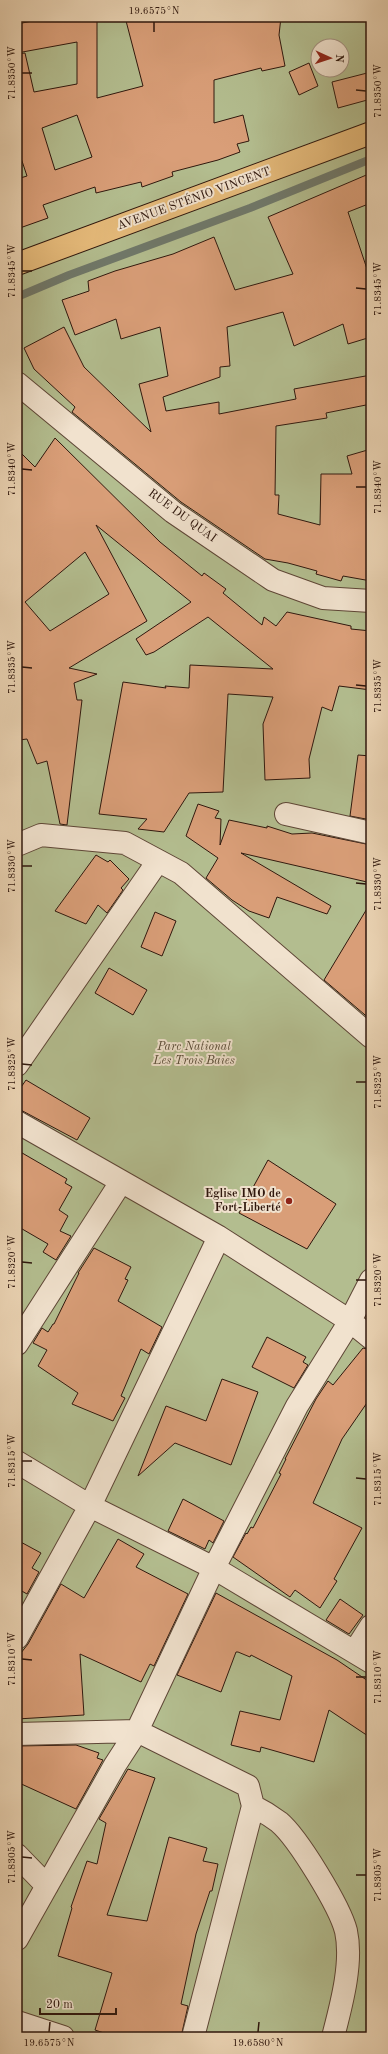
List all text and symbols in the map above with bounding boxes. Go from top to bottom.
text: 19.6575°N [128,6,180,16]
north arrow [310,38,350,78]
text: 71.8350°W [7,46,17,100]
text: N [333,54,344,64]
text: 71.8350°W [373,64,383,118]
street label: AVENUE STÉNIO VINCENT [115,163,272,232]
text: 71.8345°W [7,244,17,298]
text: 71.8345°W [373,262,383,316]
text: 71.8340°W [7,442,17,496]
text: 71.8340°W [373,460,383,514]
street label: RUE DU QUAI [146,487,219,545]
text: 71.8335°W [7,640,17,694]
text: 71.8335°W [373,659,383,713]
text: 71.8330°W [7,839,17,893]
text: 71.8330°W [373,857,383,911]
text: 71.8325°W [7,1037,17,1091]
park label: Parc National Les Trois Baies [152,1041,235,1067]
text: 71.8325°W [373,1055,383,1109]
place label: Eglise IMO de Fort-Liberté [205,1188,281,1214]
marker: Eglise IMO de Fort-Liberté [284,1196,294,1206]
text: 71.8320°W [7,1235,17,1289]
text: 71.8320°W [373,1253,383,1307]
text: 71.8315°W [7,1434,17,1488]
text: 71.8315°W [373,1452,383,1506]
text: 71.8310°W [7,1632,17,1686]
text: 71.8310°W [373,1650,383,1704]
text: 71.8305°W [7,1830,17,1884]
text: 71.8305°W [373,1848,383,1902]
scale bar [40,1990,116,2016]
text: 20 m [46,1999,73,2011]
text: 19.6575°N [23,2038,75,2048]
text: 19.6580°N [232,2038,284,2048]

